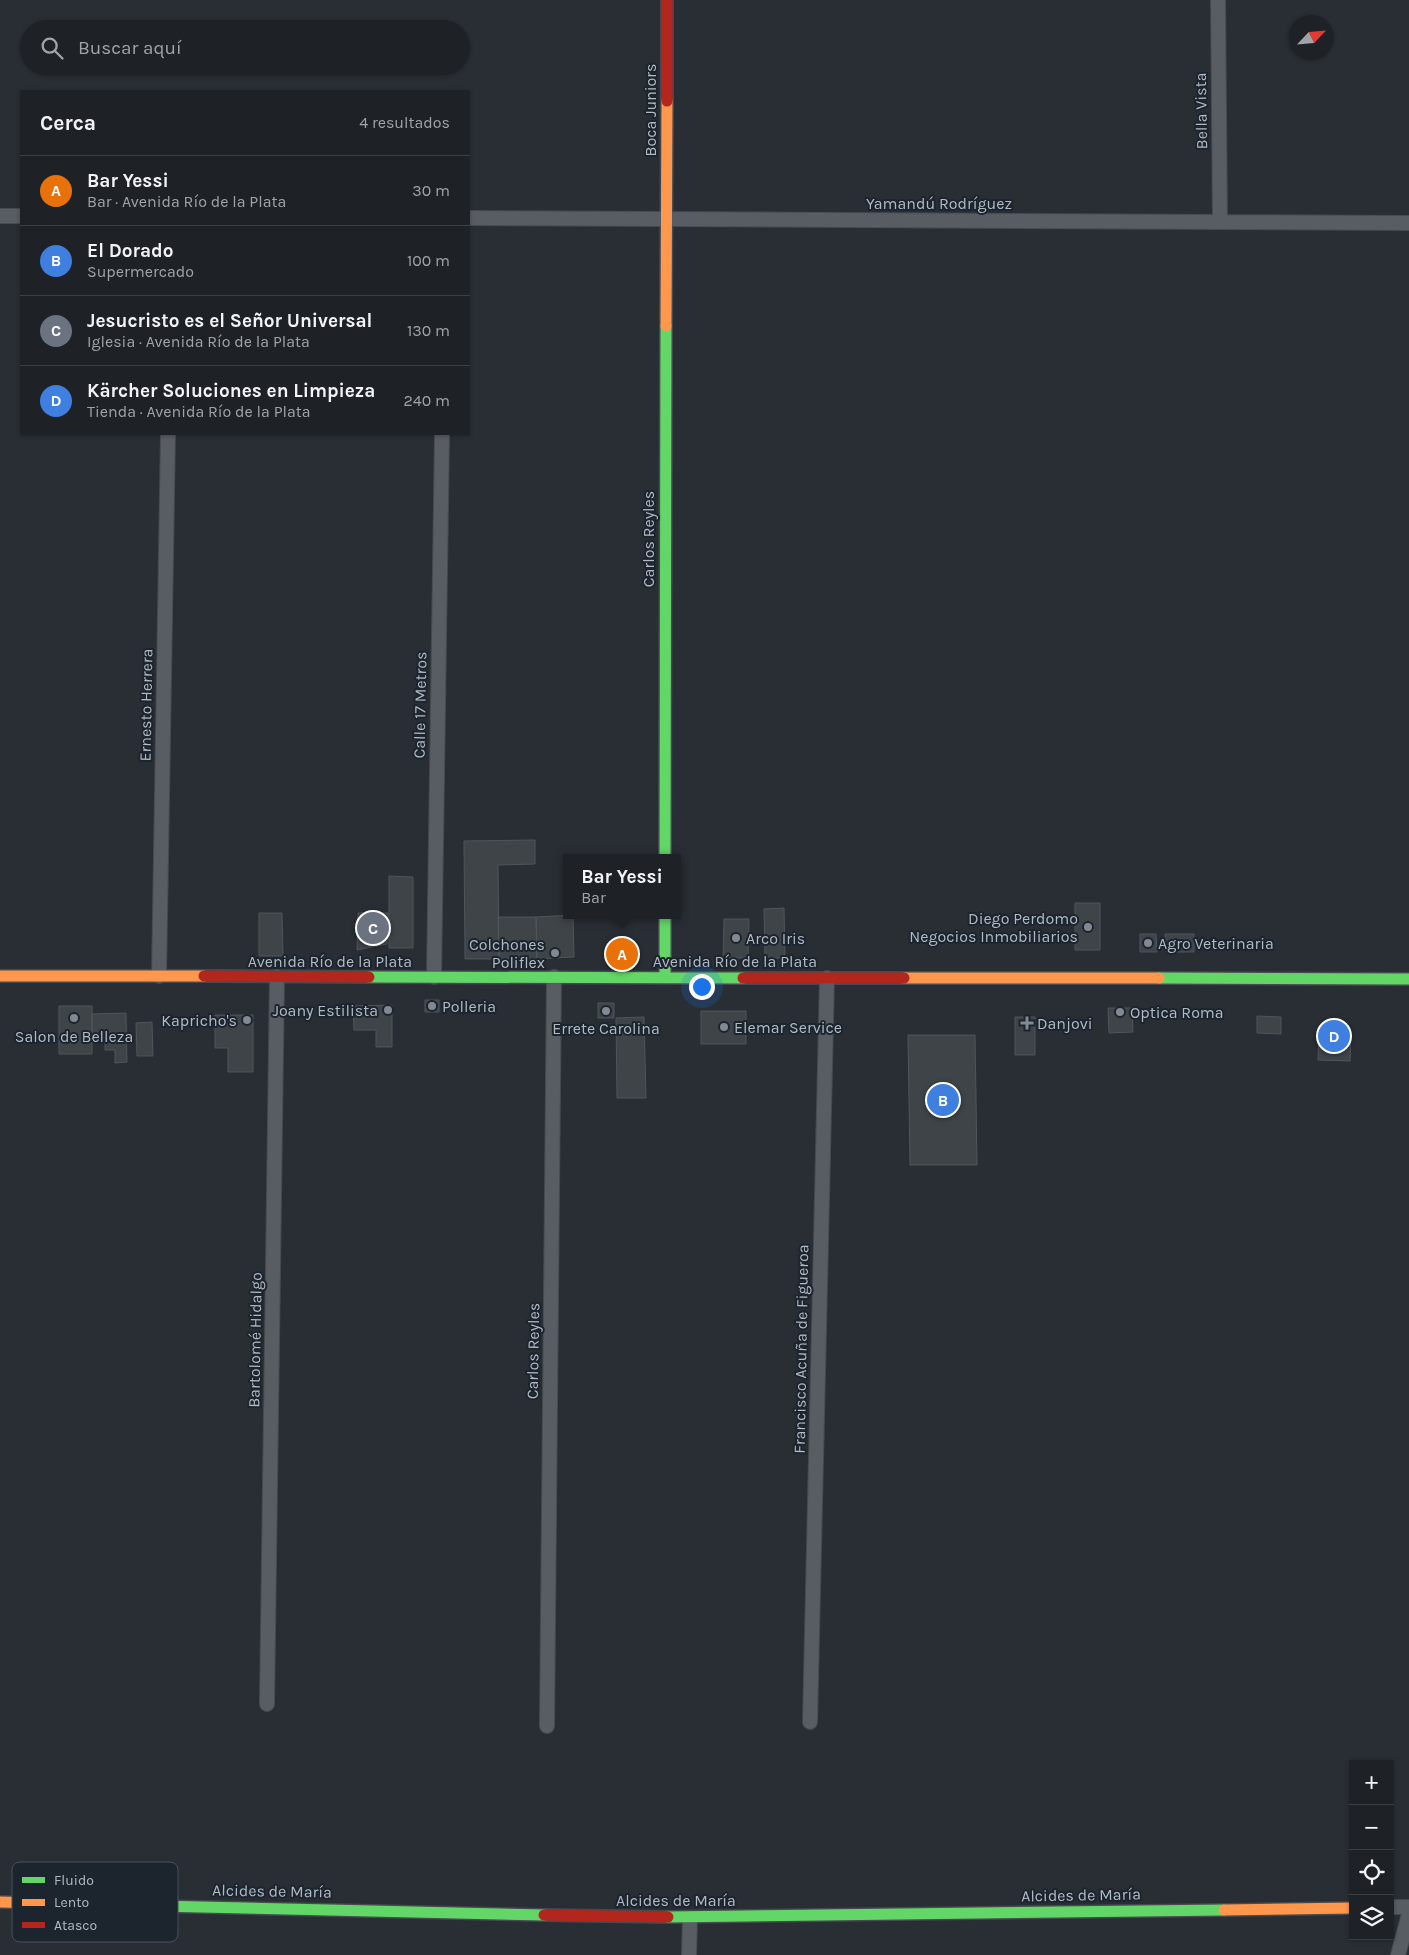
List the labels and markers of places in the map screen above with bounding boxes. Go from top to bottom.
pin: C [357,909,389,947]
place label: Diego Perdomo Negocios Inmobiliarios [909,909,1078,946]
marker: Diego Perdomo Negocios Inmobiliarios [1082,921,1094,933]
place label: Arco Iris [746,929,805,948]
marker: Arco Iris [730,932,742,944]
place label: Agro Veterinaria [1158,934,1274,953]
place label: Colchones Poliflex [469,935,545,972]
pin: A [606,935,638,973]
marker: Agro Veterinaria [1142,937,1154,949]
marker: Colchones Poliflex [549,947,561,959]
place label: Polleria [442,997,496,1016]
marker: Polleria [426,1000,438,1012]
place label: Joany Estilista [272,1001,378,1020]
place label: Optica Roma [1130,1003,1224,1022]
marker: Joany Estilista [382,1004,394,1016]
marker: Errete Carolina [600,1005,612,1017]
marker: Optica Roma [1114,1006,1126,1018]
place label: Kapricho's [161,1011,237,1030]
marker: Salon de Belleza [68,1012,80,1024]
marker: Kapricho's [241,1014,253,1026]
place label: Danjovi [1037,1014,1093,1033]
marker: Danjovi [1021,1017,1033,1029]
pin: D [1318,1017,1350,1055]
place label: Elemar Service [734,1018,842,1037]
place label: Errete Carolina [552,1019,660,1038]
marker: Elemar Service [718,1021,730,1033]
place label: Salon de Belleza [15,1027,133,1046]
pin: B [927,1081,959,1119]

